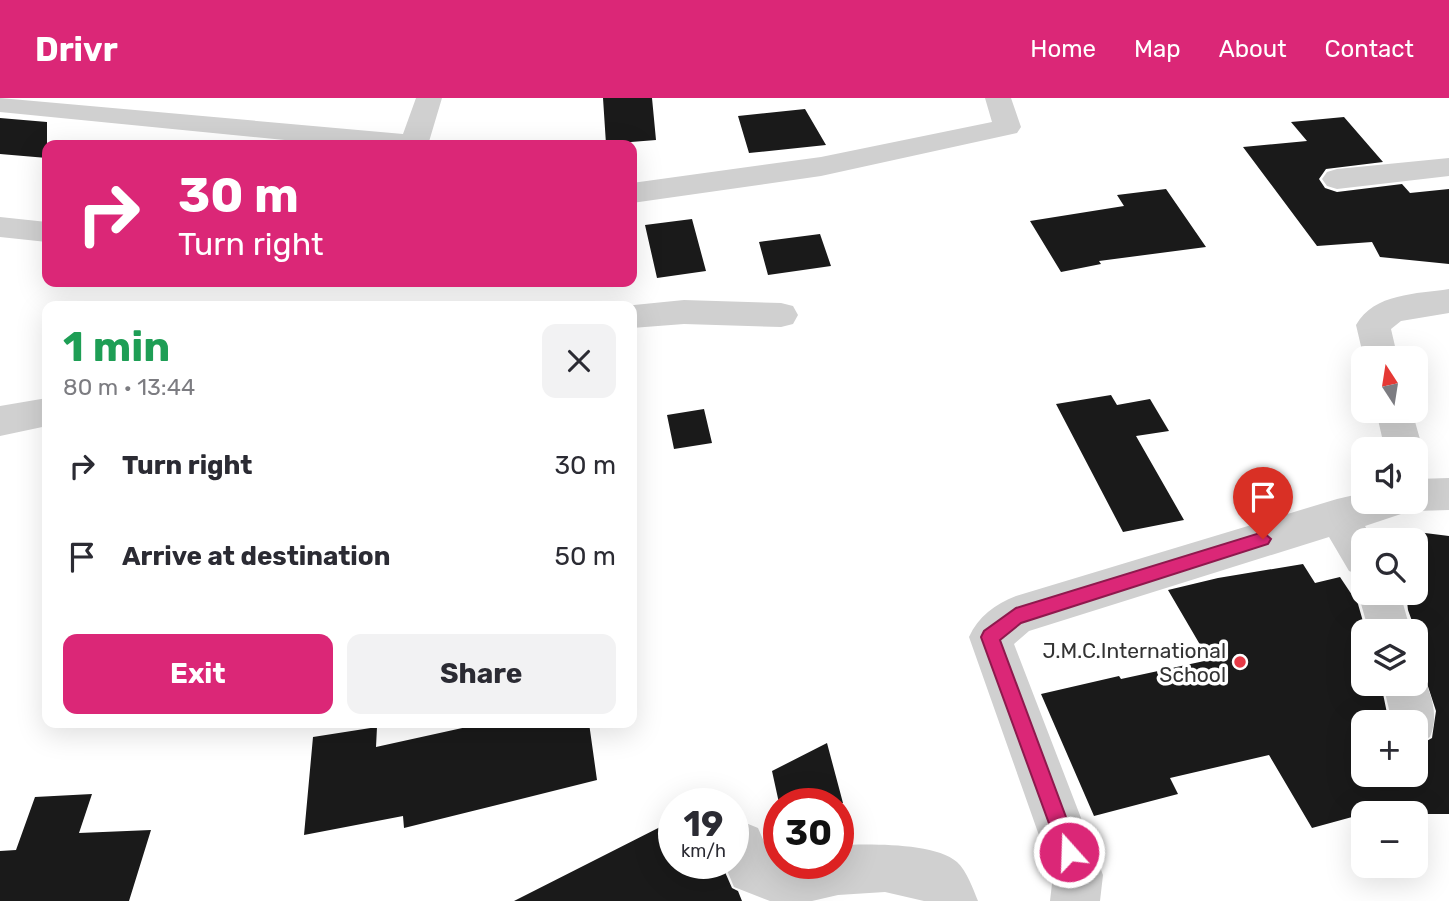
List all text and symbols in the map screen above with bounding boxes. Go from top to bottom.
text: Drivr [35,30,118,69]
text: Home [1030,35,1096,63]
text: Map [1134,35,1181,63]
text: About [1219,35,1287,63]
text: Contact [1325,35,1414,63]
text: 30 m [178,166,299,224]
icon: right [63,168,154,259]
text: Turn right [178,225,323,263]
text: 1 min [63,322,170,372]
button: close [542,324,616,398]
north arrow [1351,346,1428,424]
map controls [1351,346,1428,878]
text: 80 m · 13:44 [63,373,195,401]
button: sound [1351,437,1428,514]
icon: right [63,447,101,485]
text: Turn right [122,450,252,481]
text: 30 m [554,450,616,481]
pin [1233,467,1293,539]
icon: arrive [1244,478,1282,516]
button: search [1351,528,1428,605]
icon: arrive [63,538,101,576]
text: Arrive at destination [122,541,390,572]
text: 50 m [555,541,616,572]
button: layers [1351,619,1428,696]
button: Exit [63,634,333,714]
button: Share [347,634,616,714]
place label: J.M.C.International School [1042,638,1226,687]
marker: J.M.C.International School [1232,654,1248,670]
button: + [1351,710,1428,787]
speed limit sign: 30 [763,788,854,879]
button: − [1351,801,1428,878]
text: 19 [684,803,723,845]
position arrow [1032,815,1106,889]
text: km/h [681,840,726,862]

